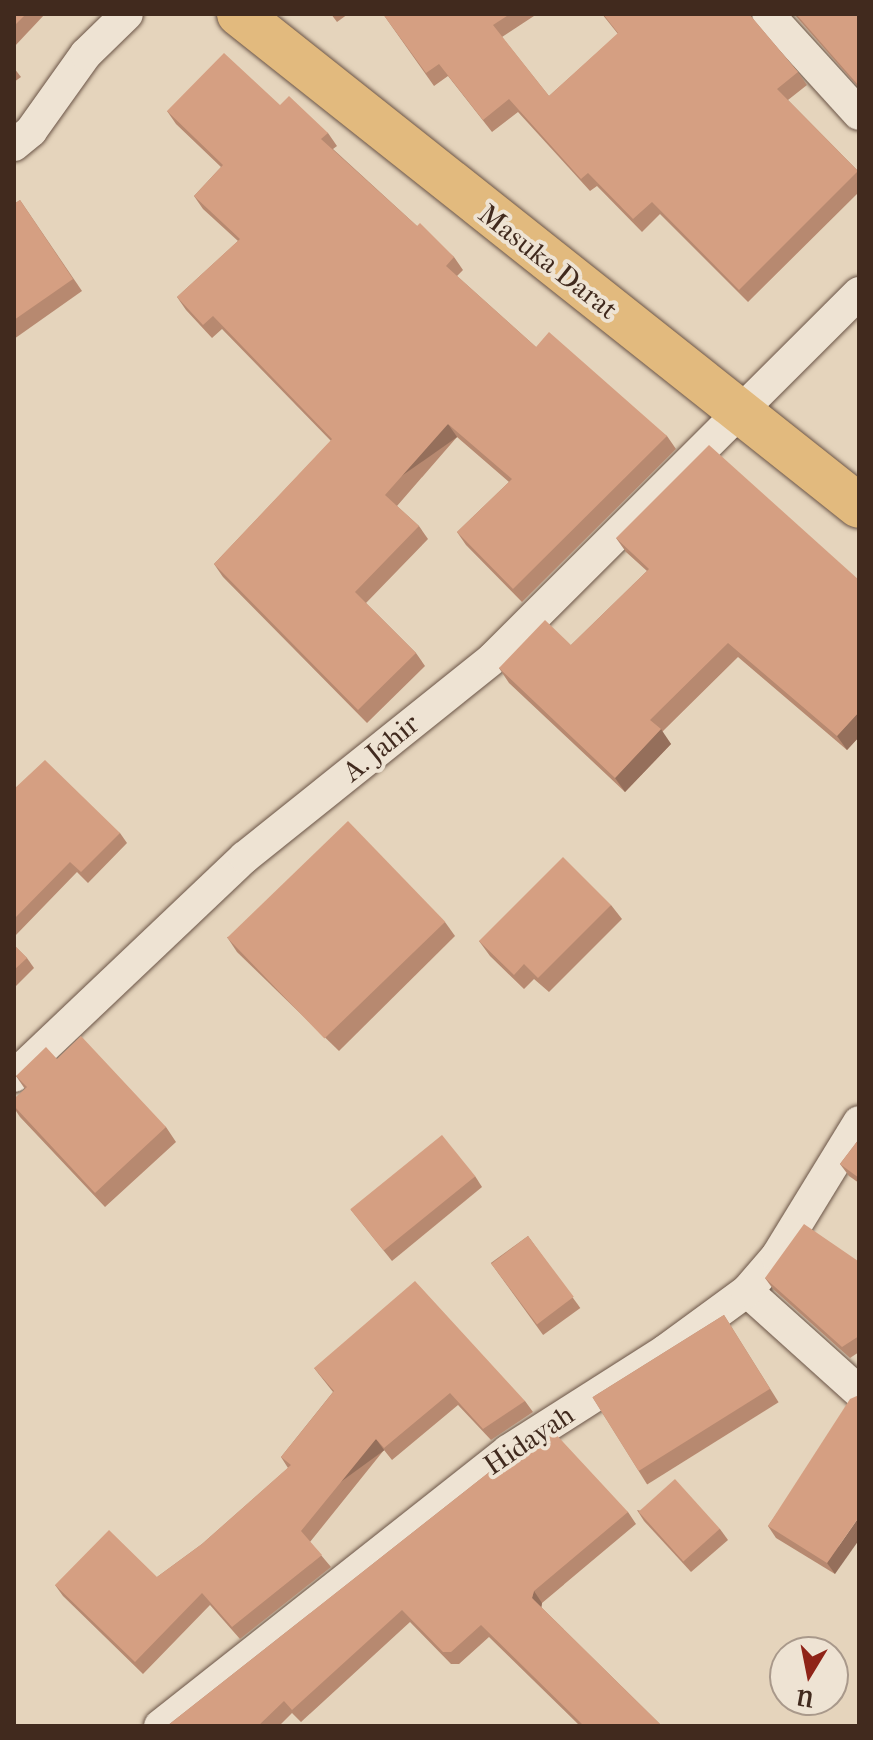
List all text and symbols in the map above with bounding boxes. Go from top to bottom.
street label: Masuka Darat [472,197,624,327]
street label: A. Jahir [336,707,426,789]
street label: Hidayah [478,1398,580,1482]
north arrow [769,1636,849,1716]
text: U [795,1683,816,1712]

